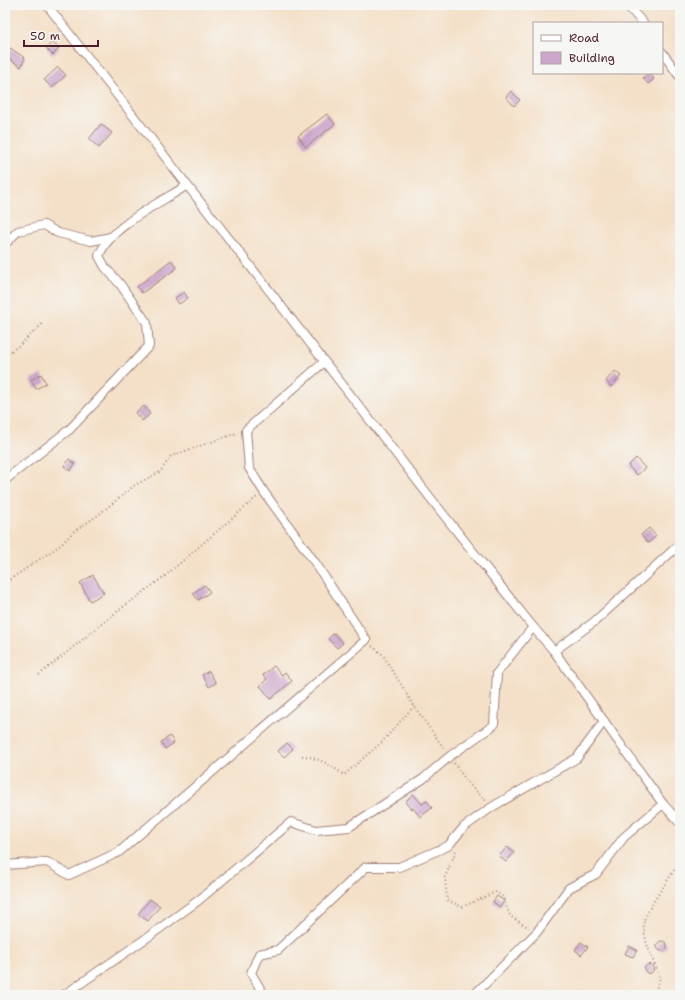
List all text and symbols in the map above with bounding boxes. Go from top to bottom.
scale bar [24,22,98,48]
legend [533,22,663,74]
text: 50 m [30,28,60,44]
text: Road [569,30,600,46]
text: Building [569,50,615,66]

